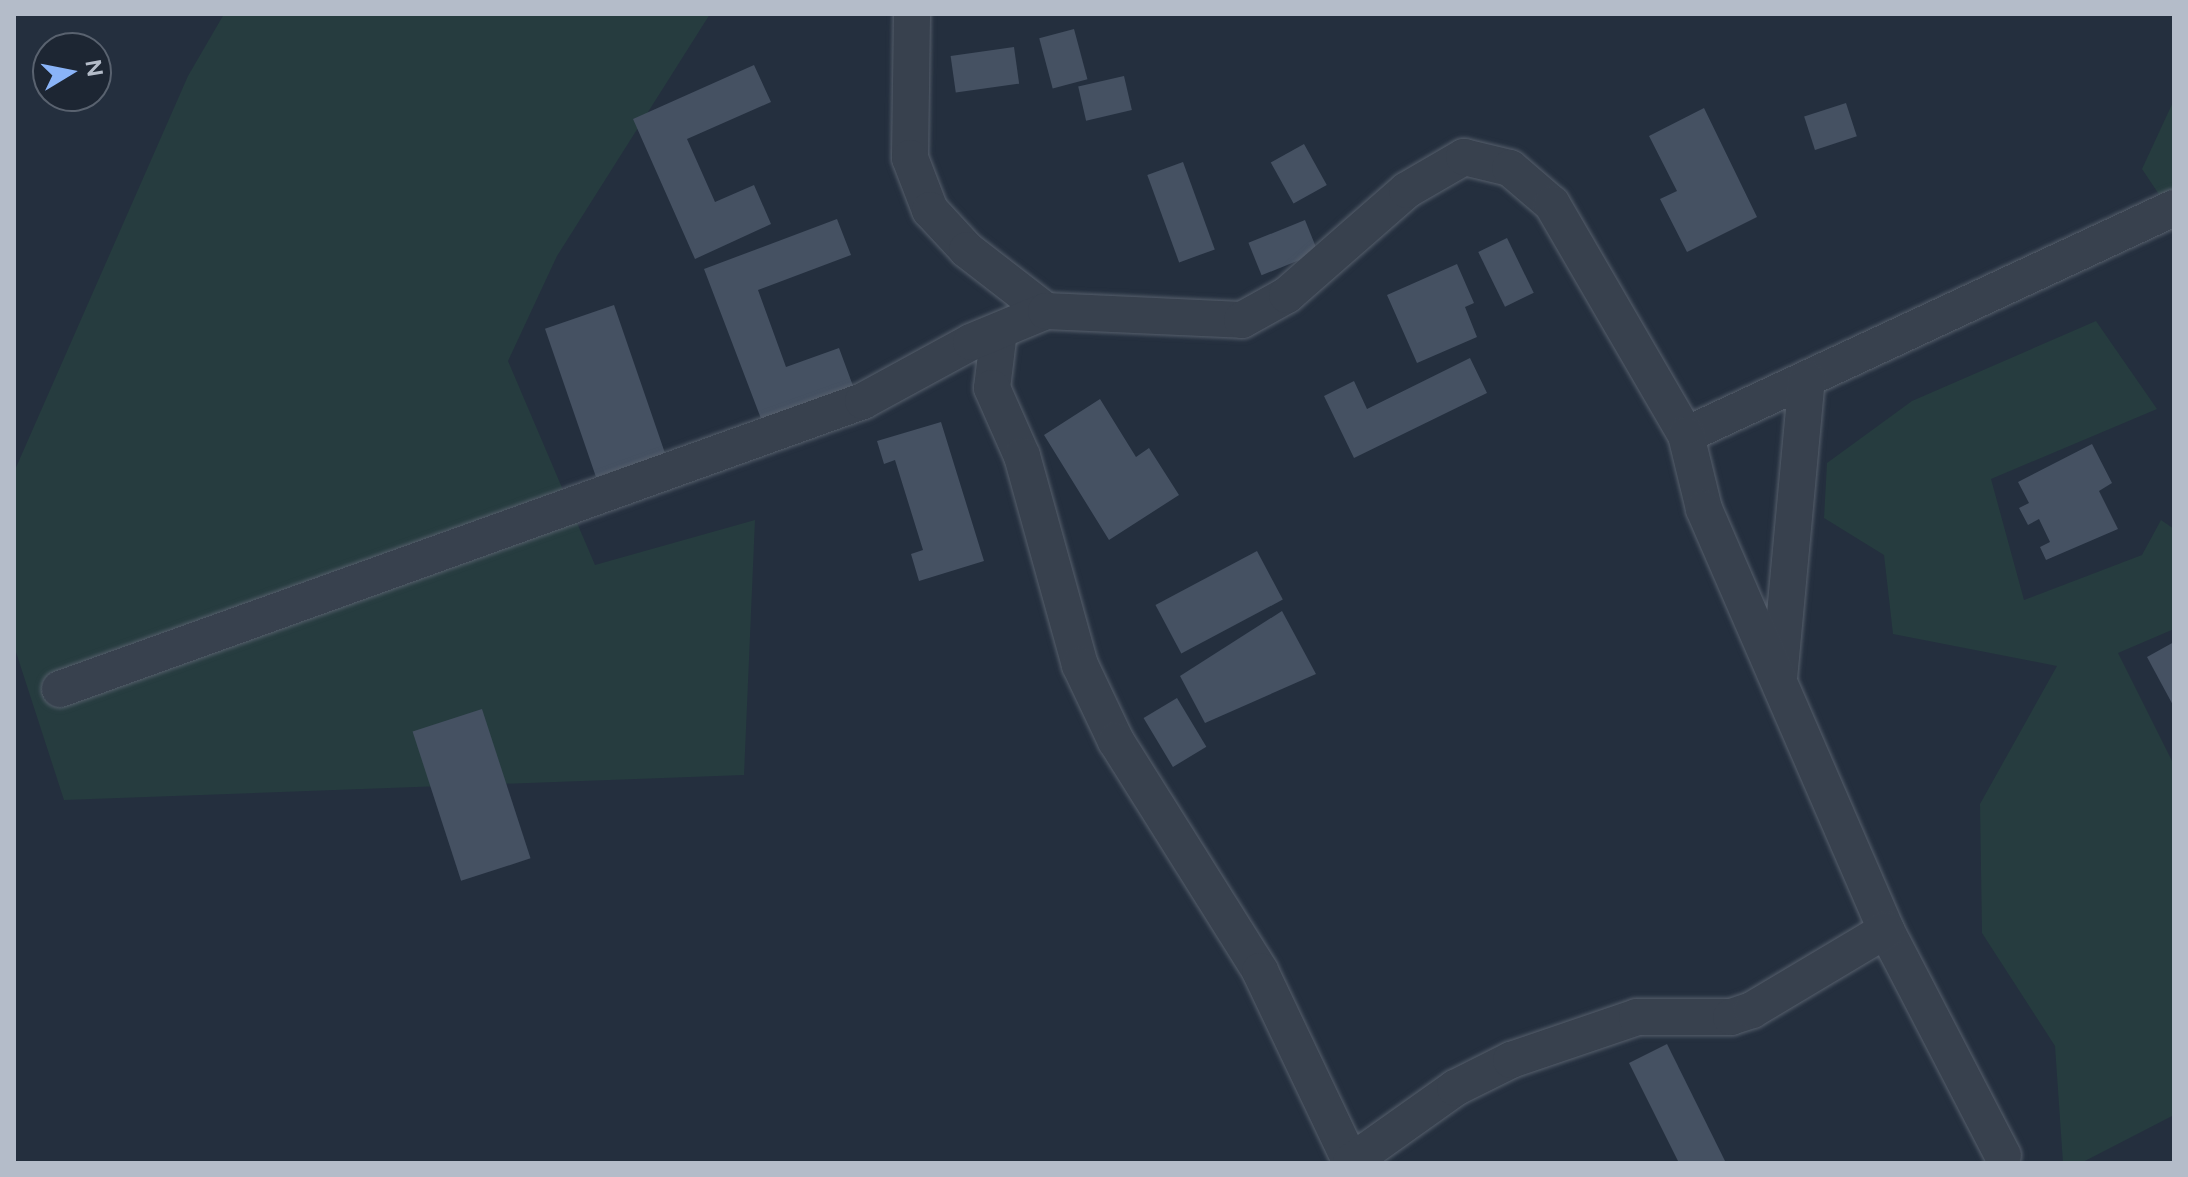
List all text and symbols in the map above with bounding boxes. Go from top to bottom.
north arrow [32,32,112,112]
text: N [79,57,109,79]

